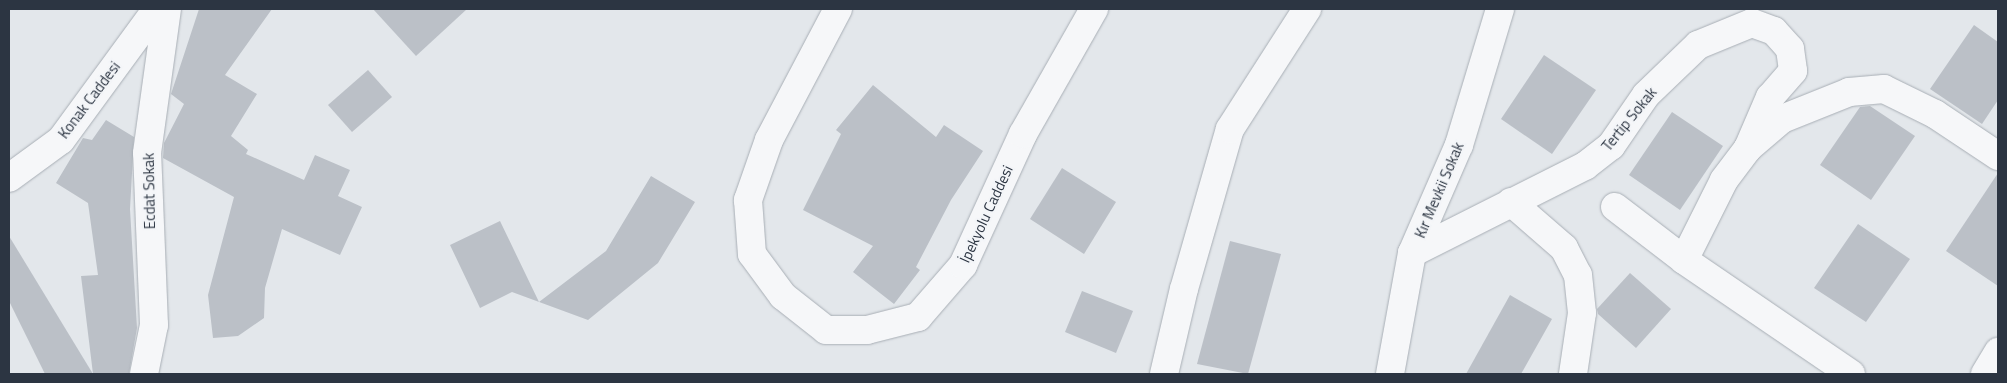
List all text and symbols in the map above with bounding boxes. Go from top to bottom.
street label: Konak Caddesi [54,58,124,142]
street label: Tertip Sokak [1598,83,1660,155]
street label: Kır Mevkii Sokak [1411,139,1467,241]
street label: Ecdat Sokak [139,153,159,229]
street label: İpekyolu Caddesi [956,162,1016,266]

